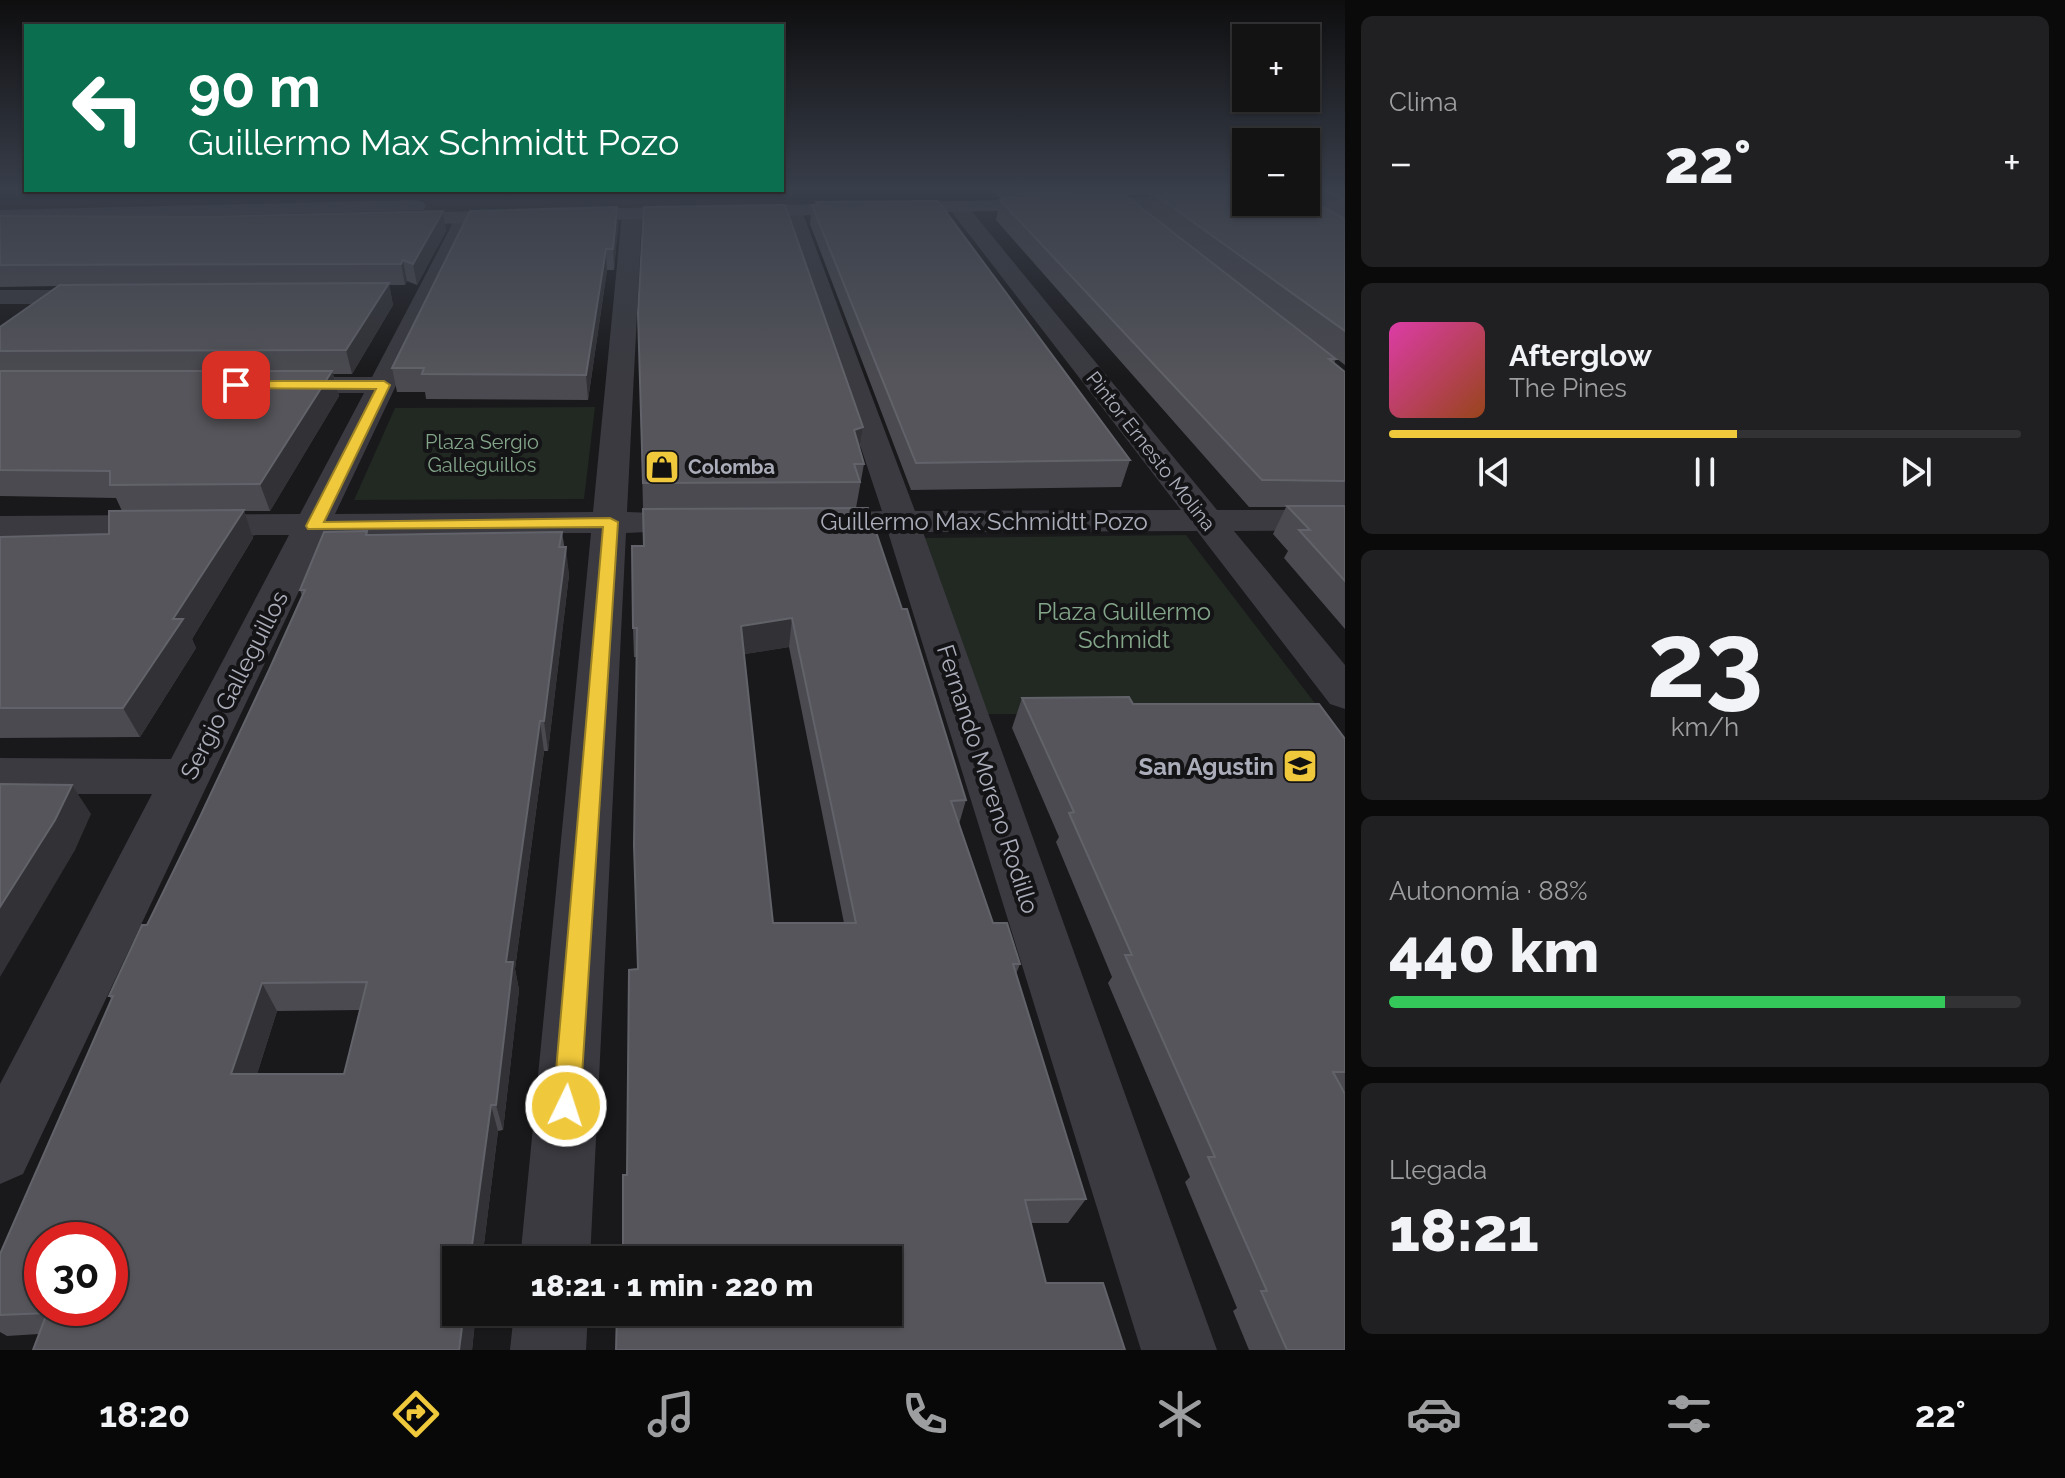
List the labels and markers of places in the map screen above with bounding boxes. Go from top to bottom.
pin [202,351,270,419]
shop icon: Colomba [643,448,681,486]
place label: Colomba [688,455,775,479]
school or university icon: San Agustin [1281,747,1319,785]
place label: San Agustin [1139,752,1274,781]

